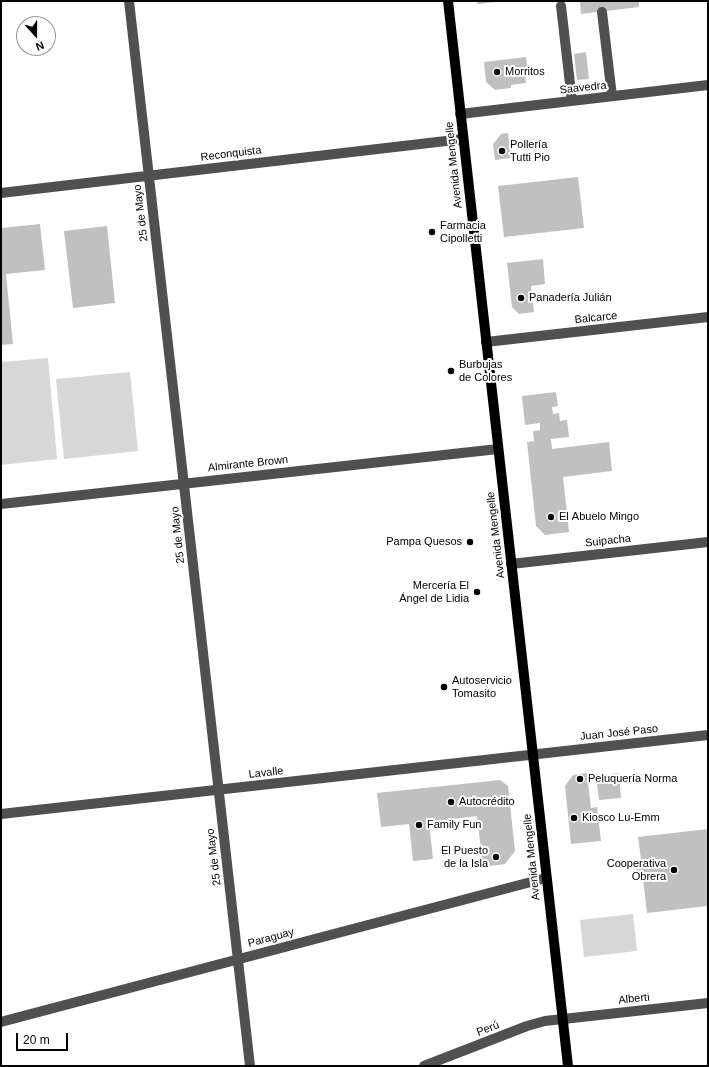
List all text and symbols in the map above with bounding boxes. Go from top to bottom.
north arrow [16,16,56,56]
text: N [34,39,46,53]
place label: Morritos [505,65,545,79]
marker: Morritos [492,67,502,77]
street label: Saavedra [559,79,607,97]
street label: Avenida Mengelle [443,121,465,209]
place label: Pollería Tutti Pio [510,138,550,164]
street label: Reconquista [200,144,262,164]
marker: Pollería Tutti Pio [497,146,507,156]
street label: 25 de Mayo [131,184,151,242]
place label: Farmacia Cipolletti [440,219,486,245]
marker: Farmacia Cipolletti [427,227,437,237]
place label: Panadería Julián [529,291,612,305]
marker: Panadería Julián [516,293,526,303]
street label: Balcarce [574,309,618,327]
place label: Burbujas de Colores [459,358,512,384]
marker: Burbujas de Colores [446,366,456,376]
street label: Almirante Brown [207,453,289,475]
street label: Avenida Mengelle [484,491,508,579]
street label: 25 de Mayo [168,506,188,564]
place label: El Abuelo Mingo [559,510,639,524]
marker: El Abuelo Mingo [546,512,556,522]
street label: Suipacha [585,532,631,550]
place label: Pampa Quesos [386,535,462,549]
marker: Pampa Quesos [465,537,475,547]
place label: Mercería El Ángel de Lidia [399,579,469,605]
marker: Mercería El Ángel de Lidia [472,587,482,597]
place label: Autoservicio Tomasito [452,674,512,700]
marker: Autoservicio Tomasito [439,682,449,692]
street label: Juan José Paso [579,722,659,744]
street label: Lavalle [248,765,284,781]
place label: Peluquería Norma [588,772,677,786]
marker: Peluquería Norma [575,774,585,784]
place label: Autocrédito [459,795,515,809]
marker: Autocrédito [446,797,456,807]
place label: Kiosco Lu-Emm [582,811,660,825]
street label: Avenida Mengelle [521,813,543,901]
marker: Kiosco Lu-Emm [569,813,579,823]
place label: Family Fun [427,818,481,832]
marker: Family Fun [414,820,424,830]
street label: 25 de Mayo [204,828,224,886]
place label: El Puesto de la Isla [441,844,488,870]
marker: El Puesto de la Isla [491,852,501,862]
place label: Cooperativa Obrera [607,857,666,883]
marker: Cooperativa Obrera [669,865,679,875]
street label: Paraguay [247,926,295,950]
street label: Alberti [618,991,650,1007]
street label: Perú [475,1019,501,1039]
scale bar [18,1025,70,1051]
text: 20 m [23,1033,50,1047]

